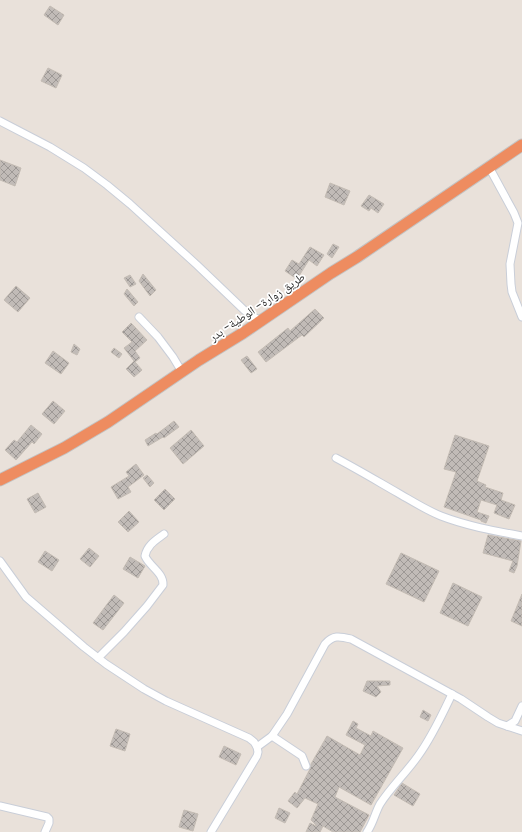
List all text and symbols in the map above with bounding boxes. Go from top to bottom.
street label: طريق زوارة- الوطية- بدر [205,268,308,346]

